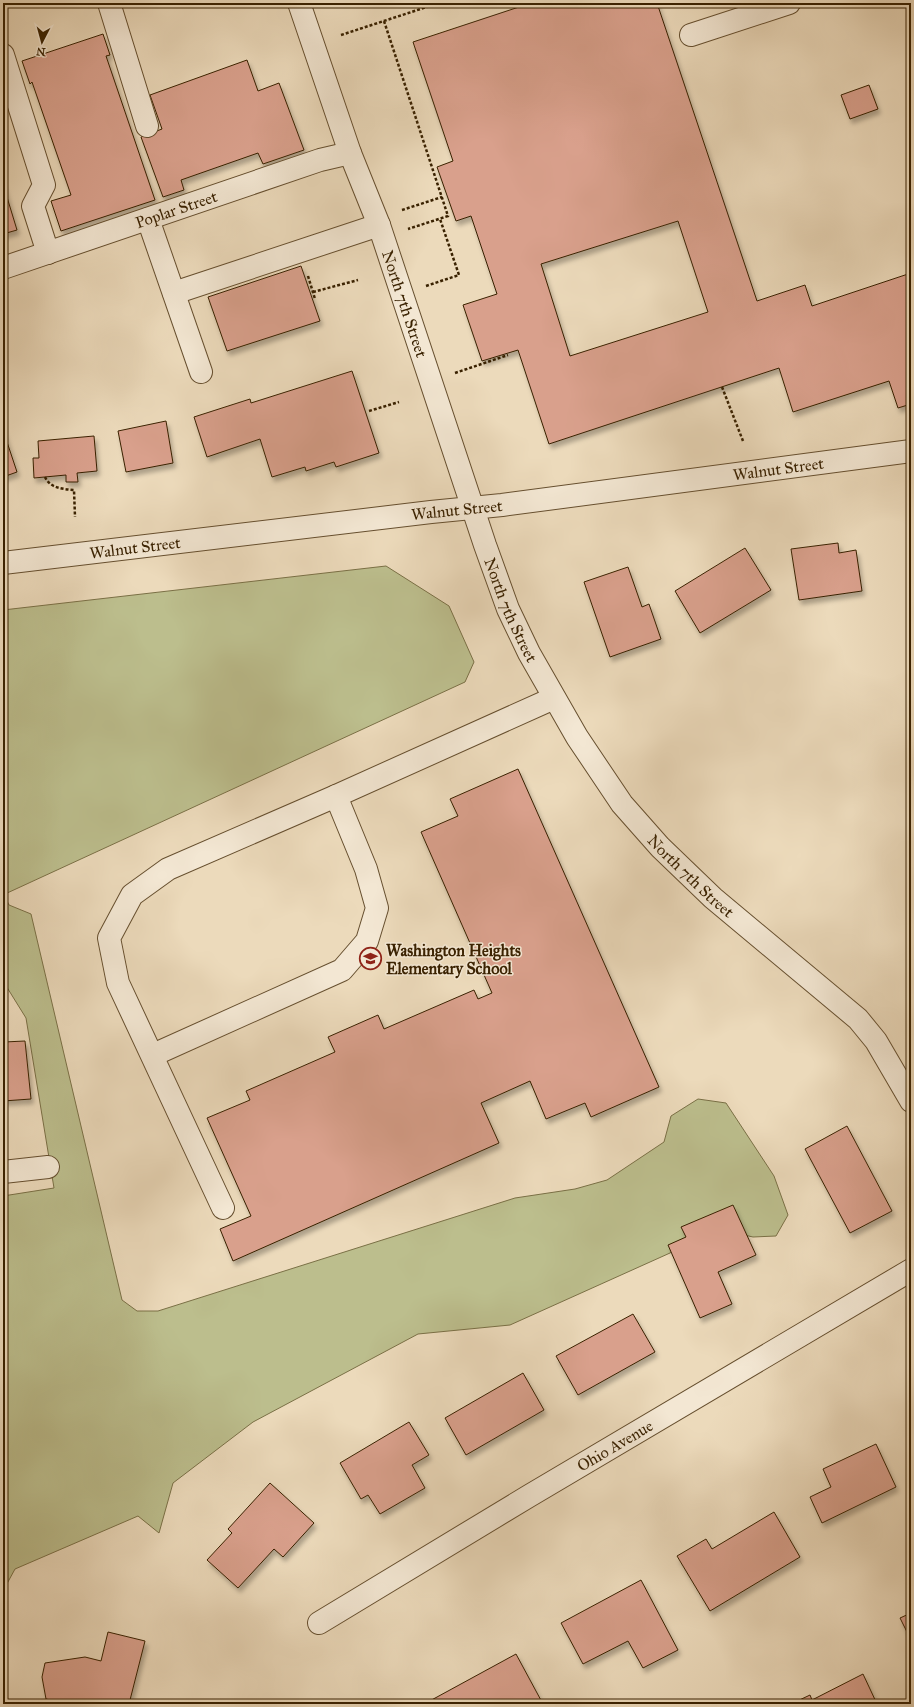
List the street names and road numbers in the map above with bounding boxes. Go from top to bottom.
street label: Poplar Street [133,187,220,232]
street label: North 7th Street [378,248,431,360]
street label: Walnut Street [732,454,825,484]
street label: Walnut Street [410,496,504,524]
street label: Walnut Street [89,533,182,563]
street label: North 7th Street [480,555,541,666]
street label: North 7th Street [643,831,738,922]
street label: Ohio Avenue [574,1416,657,1476]

